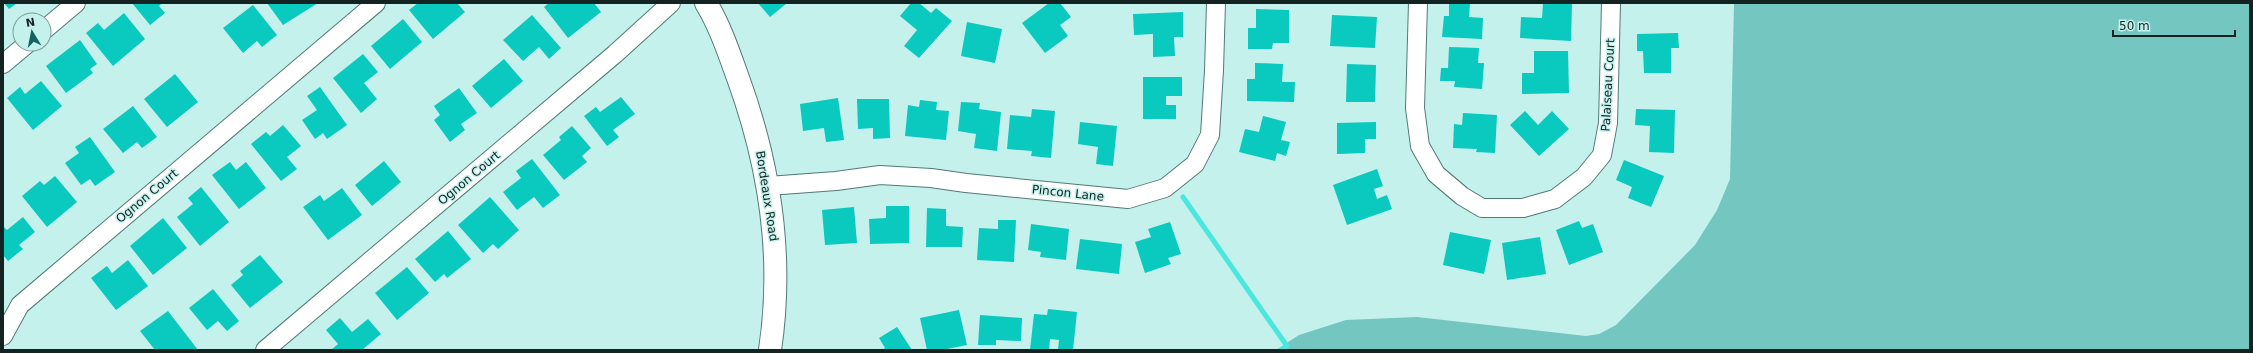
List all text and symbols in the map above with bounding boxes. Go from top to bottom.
north arrow [12,12,52,52]
scale bar [2113,12,2235,38]
text: N [25,15,36,30]
text: 50 m [2119,19,2150,33]
street label: Palaiseau Court [1599,38,1617,132]
street label: Ognon Court [435,148,503,208]
street label: Bordeaux Road [753,150,781,242]
street label: Ognon Court [113,166,181,226]
street label: Pincon Lane [1031,182,1105,204]

